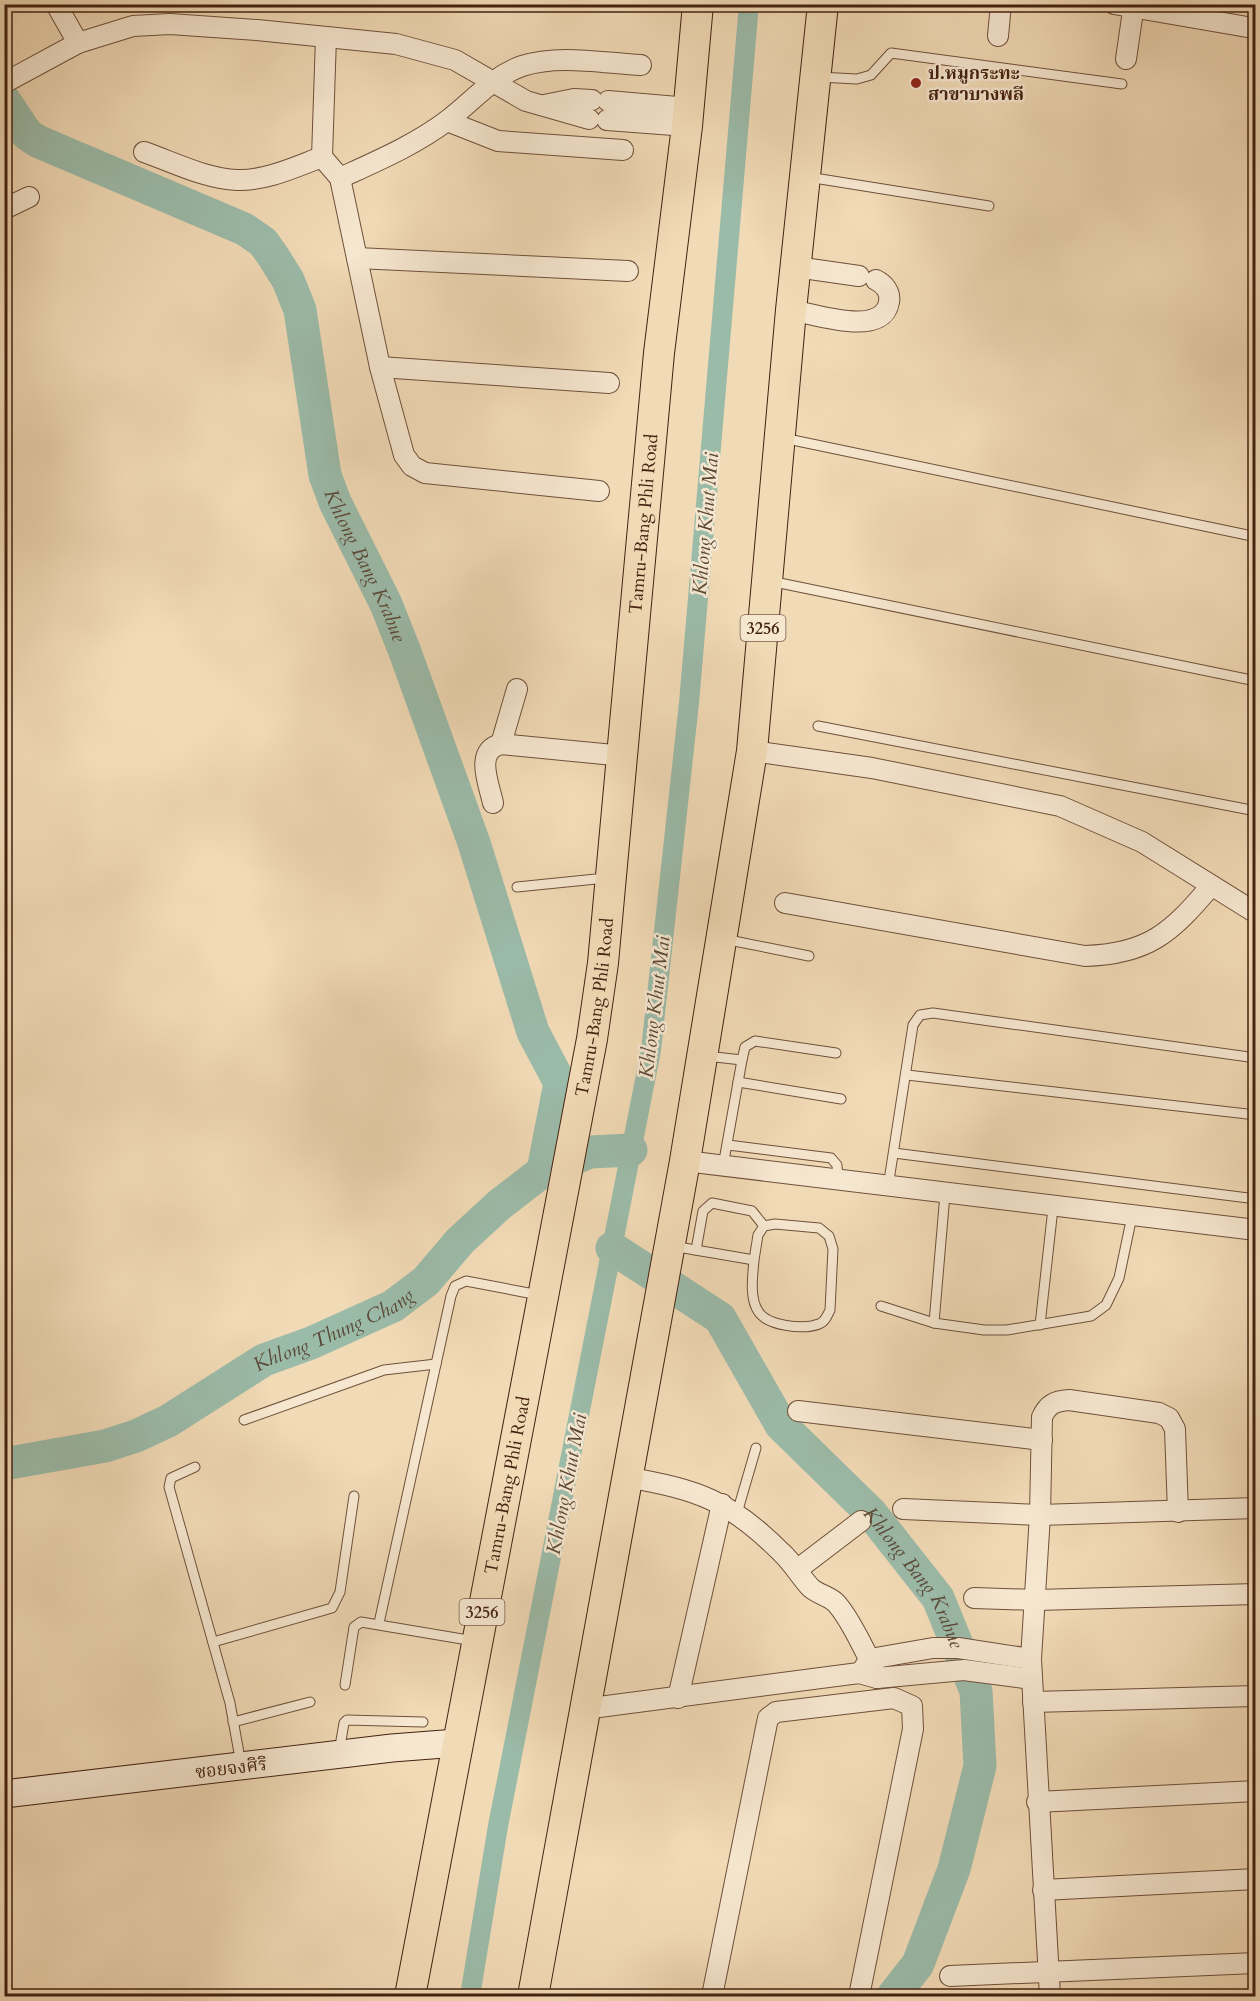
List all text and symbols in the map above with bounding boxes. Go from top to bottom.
place label: ป.หมูกระทะ สาขาบางพลี [928,61,1024,107]
marker: ป.หมูกระทะ สาขาบางพลี [909,76,923,90]
street label: Tamru-Bang Phli Road [623,432,665,615]
water label: Khlong Khut Mai [686,451,725,596]
water label: Khlong Bang Krabue [317,485,413,646]
road number: 3256 [740,615,786,641]
street label: Tamru-Bang Phli Road [569,916,620,1099]
water label: Khlong Khut Mai [632,934,677,1080]
water label: Khlong Thung Chang [247,1282,420,1378]
street label: Tamru-Bang Phli Road [478,1394,537,1576]
water label: Khlong Khut Mai [540,1411,593,1557]
water label: Khlong Bang Krabue [857,1501,970,1653]
road number: 3256 [460,1599,504,1625]
street label: ซอยจงศิริ [194,1752,268,1785]

